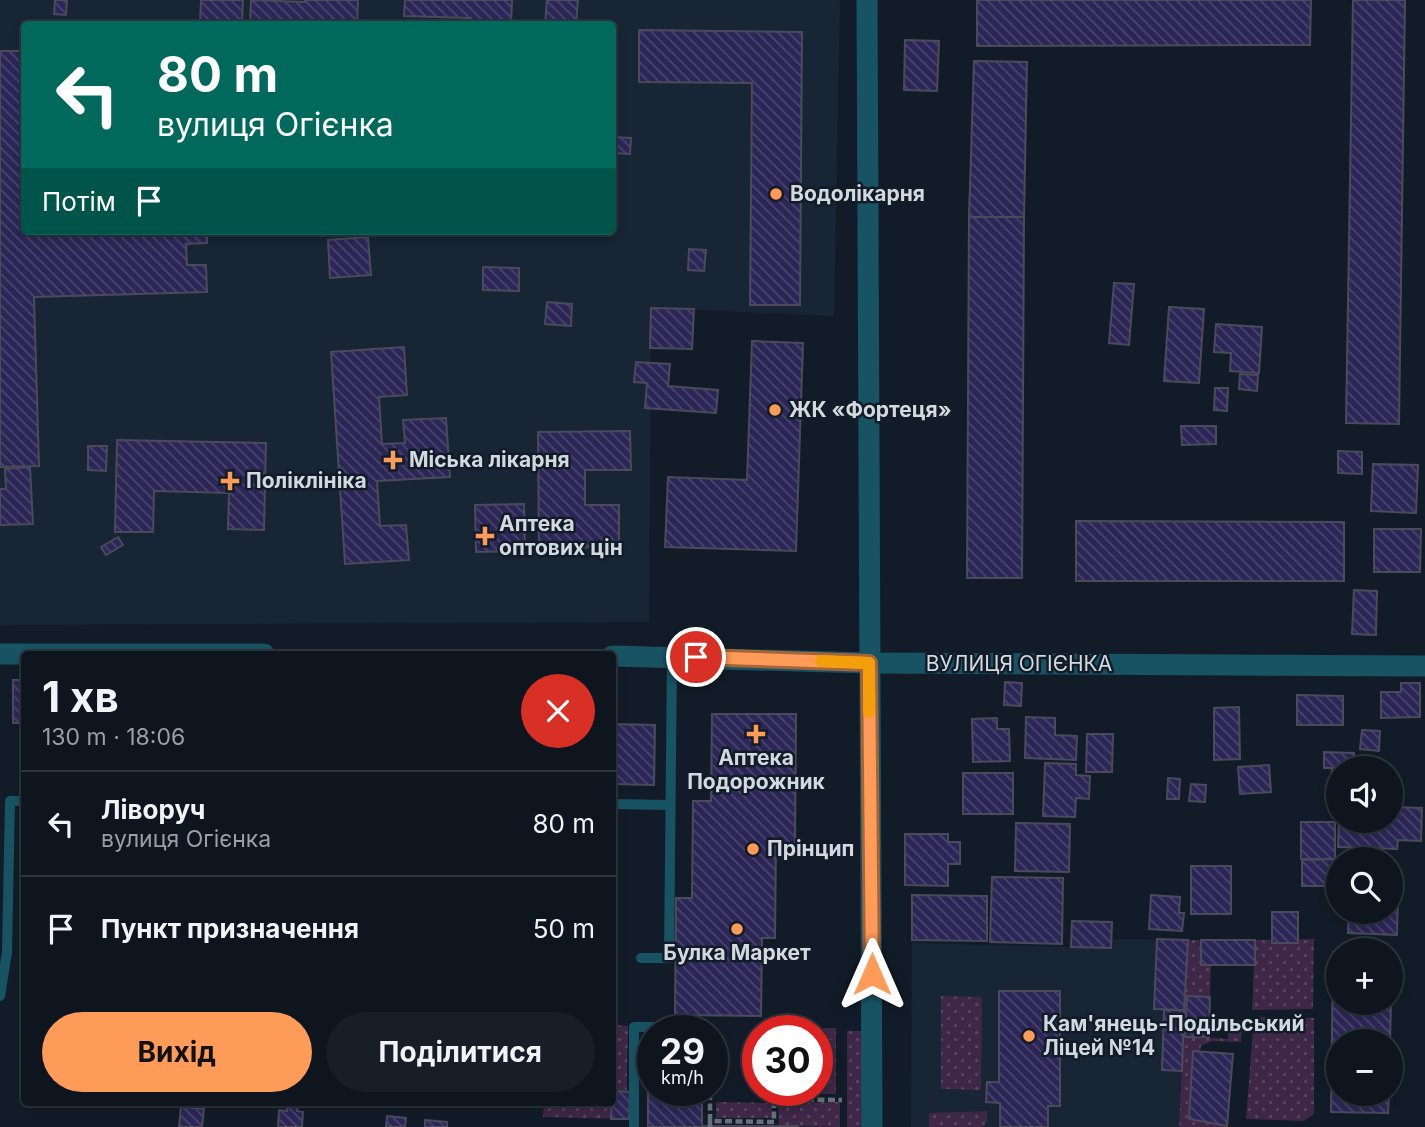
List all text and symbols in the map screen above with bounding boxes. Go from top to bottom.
text: 80 m [157,45,278,104]
icon: left [42,49,133,140]
text: вулиця Огієнка [157,105,394,144]
place label: Водолікарня [790,181,925,206]
icon: arrive [130,182,168,220]
text: Потім [42,186,116,217]
marker: Водолікарня [768,186,784,202]
place label: ЖК «Фортеця» [789,397,952,422]
marker: ЖК «Фортеця» [767,402,783,418]
place label: Міська лікарня [409,447,570,472]
marker: Міська лікарня [383,450,403,470]
place label: Поліклініка [246,468,367,493]
marker: Поліклініка [220,471,240,491]
place label: Аптека оптових цін [499,511,623,560]
marker: Аптека оптових цін [477,528,493,544]
pin [666,627,726,687]
icon: arrive [677,638,715,676]
street label: ВУЛИЦЯ ОГІЄНКА [926,651,1112,676]
text: 1 хв [42,671,119,722]
button: close [521,674,595,748]
text: 130 m · 18:06 [42,723,185,751]
marker: Аптека Подорожник [748,726,764,742]
place label: Аптека Подорожник [687,745,826,794]
map controls [1326,756,1403,1106]
button: sound [1326,756,1403,833]
text: Ліворуч [101,794,205,825]
icon: left [42,805,80,843]
text: 80 m [532,808,595,839]
text: вулиця Огієнка [101,825,271,853]
place label: Прінцип [767,836,854,861]
marker: Прінцип [745,841,761,857]
button: search [1326,847,1403,924]
icon: arrive [42,910,80,948]
text: Пункт призначення [101,913,359,944]
text: 50 m [533,913,595,944]
marker: Булка Маркет [729,921,745,937]
position arrow [835,937,909,1011]
button: + [1326,938,1403,1015]
place label: Булка Маркет [663,940,811,965]
place label: Кам'янець-Подільський Ліцей №14 [1043,1011,1305,1060]
button: Вихід [42,1012,312,1092]
button: Поділитися [326,1012,595,1092]
speed limit sign: 30 [742,1015,833,1106]
marker: Кам'янець-Подільський Ліцей №14 [1021,1028,1037,1044]
button: − [1326,1029,1403,1106]
text: 29 [660,1030,705,1072]
text: km/h [661,1067,704,1088]

